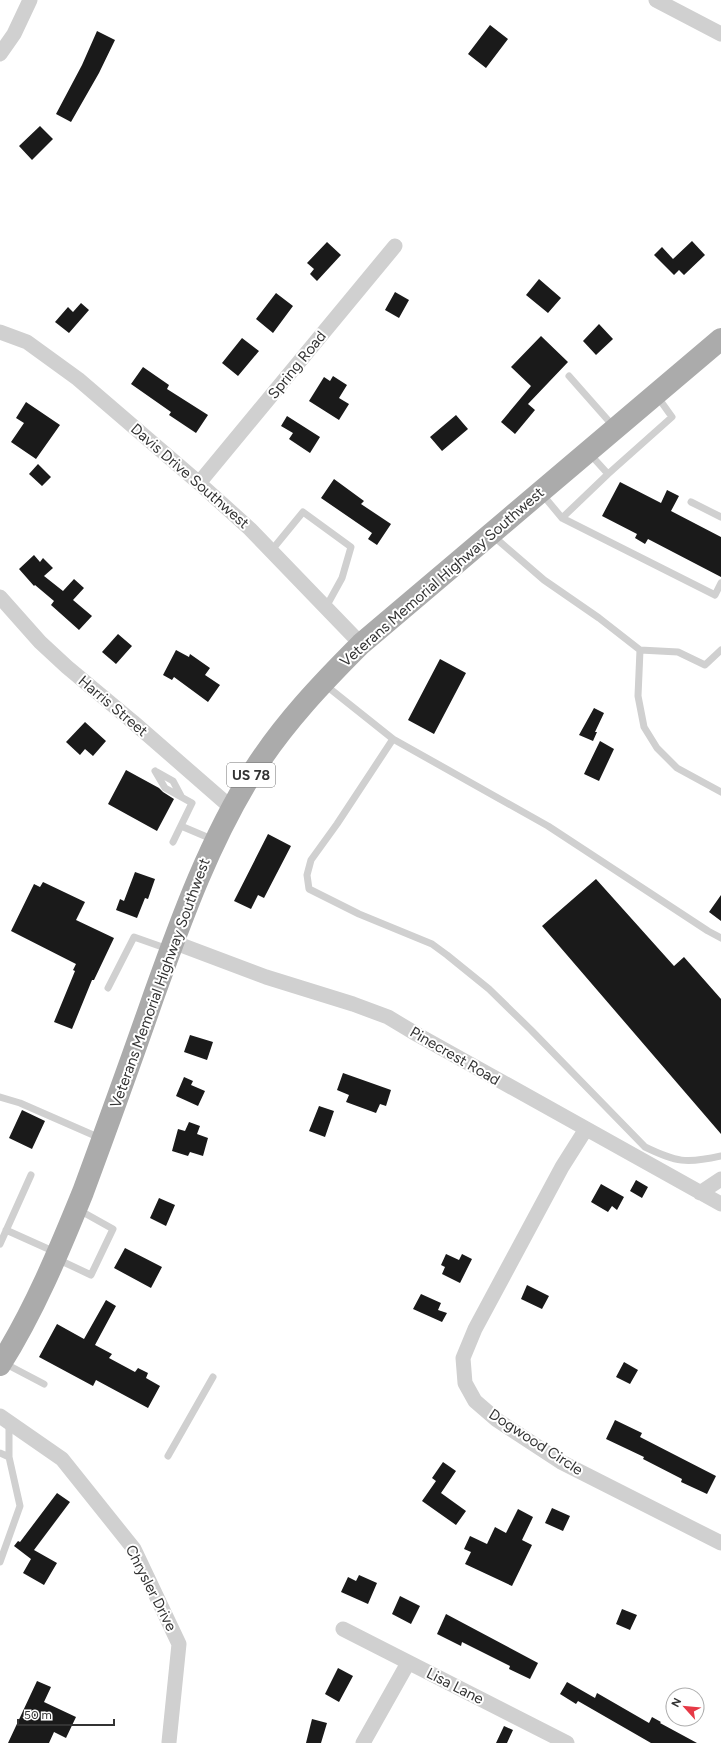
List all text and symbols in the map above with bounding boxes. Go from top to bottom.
street label: Spring Road [264,327,330,403]
street label: Davis Drive Southwest [127,420,253,532]
street label: Veterans Memorial Highway Southwest [336,483,548,670]
street label: Harris Street [75,672,152,740]
road number: US 78 [227,763,275,787]
street label: Veterans Memorial Highway Southwest [106,855,214,1110]
street label: Pinecrest Road [407,1023,503,1089]
street label: Dogwood Circle [486,1405,586,1479]
street label: Chrysler Drive [122,1542,180,1634]
street label: Lisa Lane [423,1664,487,1708]
north arrow [665,1687,705,1727]
text: N [669,1696,684,1709]
scale bar [18,1701,114,1727]
text: 50 m [24,1708,52,1722]

